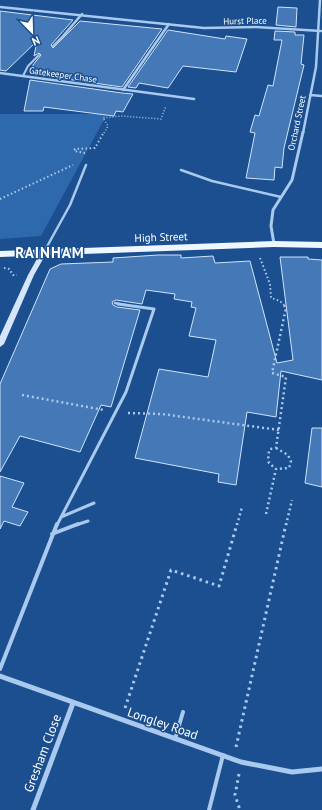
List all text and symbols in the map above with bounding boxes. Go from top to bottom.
north arrow [12,12,52,52]
street label: Hurst Place [223,15,267,26]
text: N [30,33,42,49]
street label: Gatekeeper Chase [28,64,98,85]
street label: Orchard Street [285,94,308,151]
street label: High Street [134,229,188,245]
district label: RAINHAM [15,243,85,262]
street label: Longley Road [125,703,200,744]
street label: Gresham Close [20,712,65,795]

